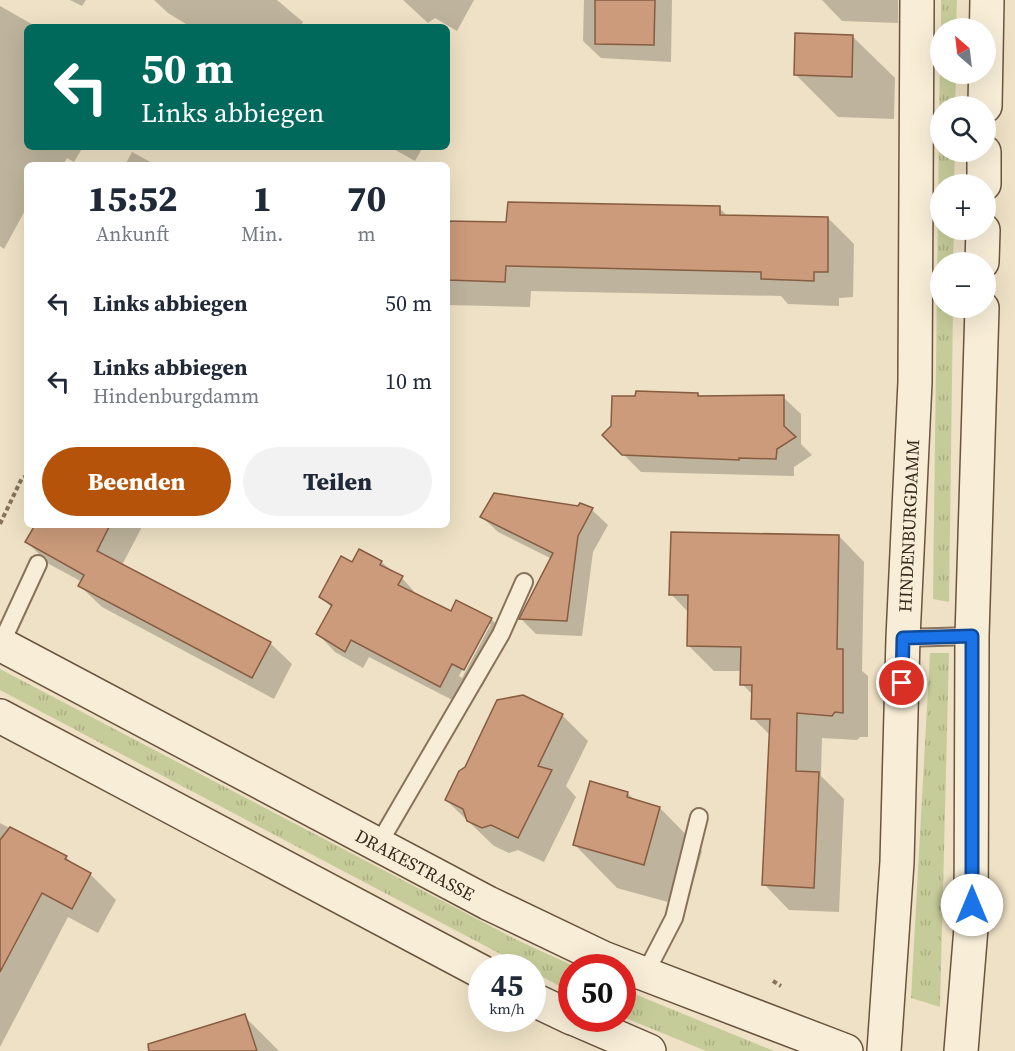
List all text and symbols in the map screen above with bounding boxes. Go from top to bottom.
north arrow [930,18,996,84]
map controls [930,18,996,318]
text: 50 m [141,39,234,97]
icon: left [42,48,120,126]
text: Links abbiegen [141,94,324,131]
button: search [930,96,996,162]
text: 15:52 [88,174,178,223]
text: 1 [252,174,272,223]
text: 70 [347,174,386,223]
button: + [930,174,996,240]
text: Ankunft [96,220,169,248]
text: Min. [241,220,283,248]
text: m [358,220,376,248]
button: − [930,252,996,318]
icon: left [42,287,75,320]
text: Links abbiegen [93,288,248,318]
text: 50 m [385,288,432,318]
text: Links abbiegen [93,352,248,382]
icon: left [42,365,75,398]
text: 10 m [385,366,432,396]
text: Hindenburgdamm [93,382,259,410]
street label: HINDENBURGDAMM [892,439,925,613]
button: Beenden [42,447,231,516]
button: Teilen [243,447,432,516]
pin [876,657,927,708]
icon: arrive [885,666,918,699]
street label: DRAKESTRASSE [351,822,479,906]
position arrow [940,873,1004,937]
speed limit sign: 50 [558,954,636,1032]
text: 45 [491,965,523,1006]
text: km/h [489,998,525,1019]

